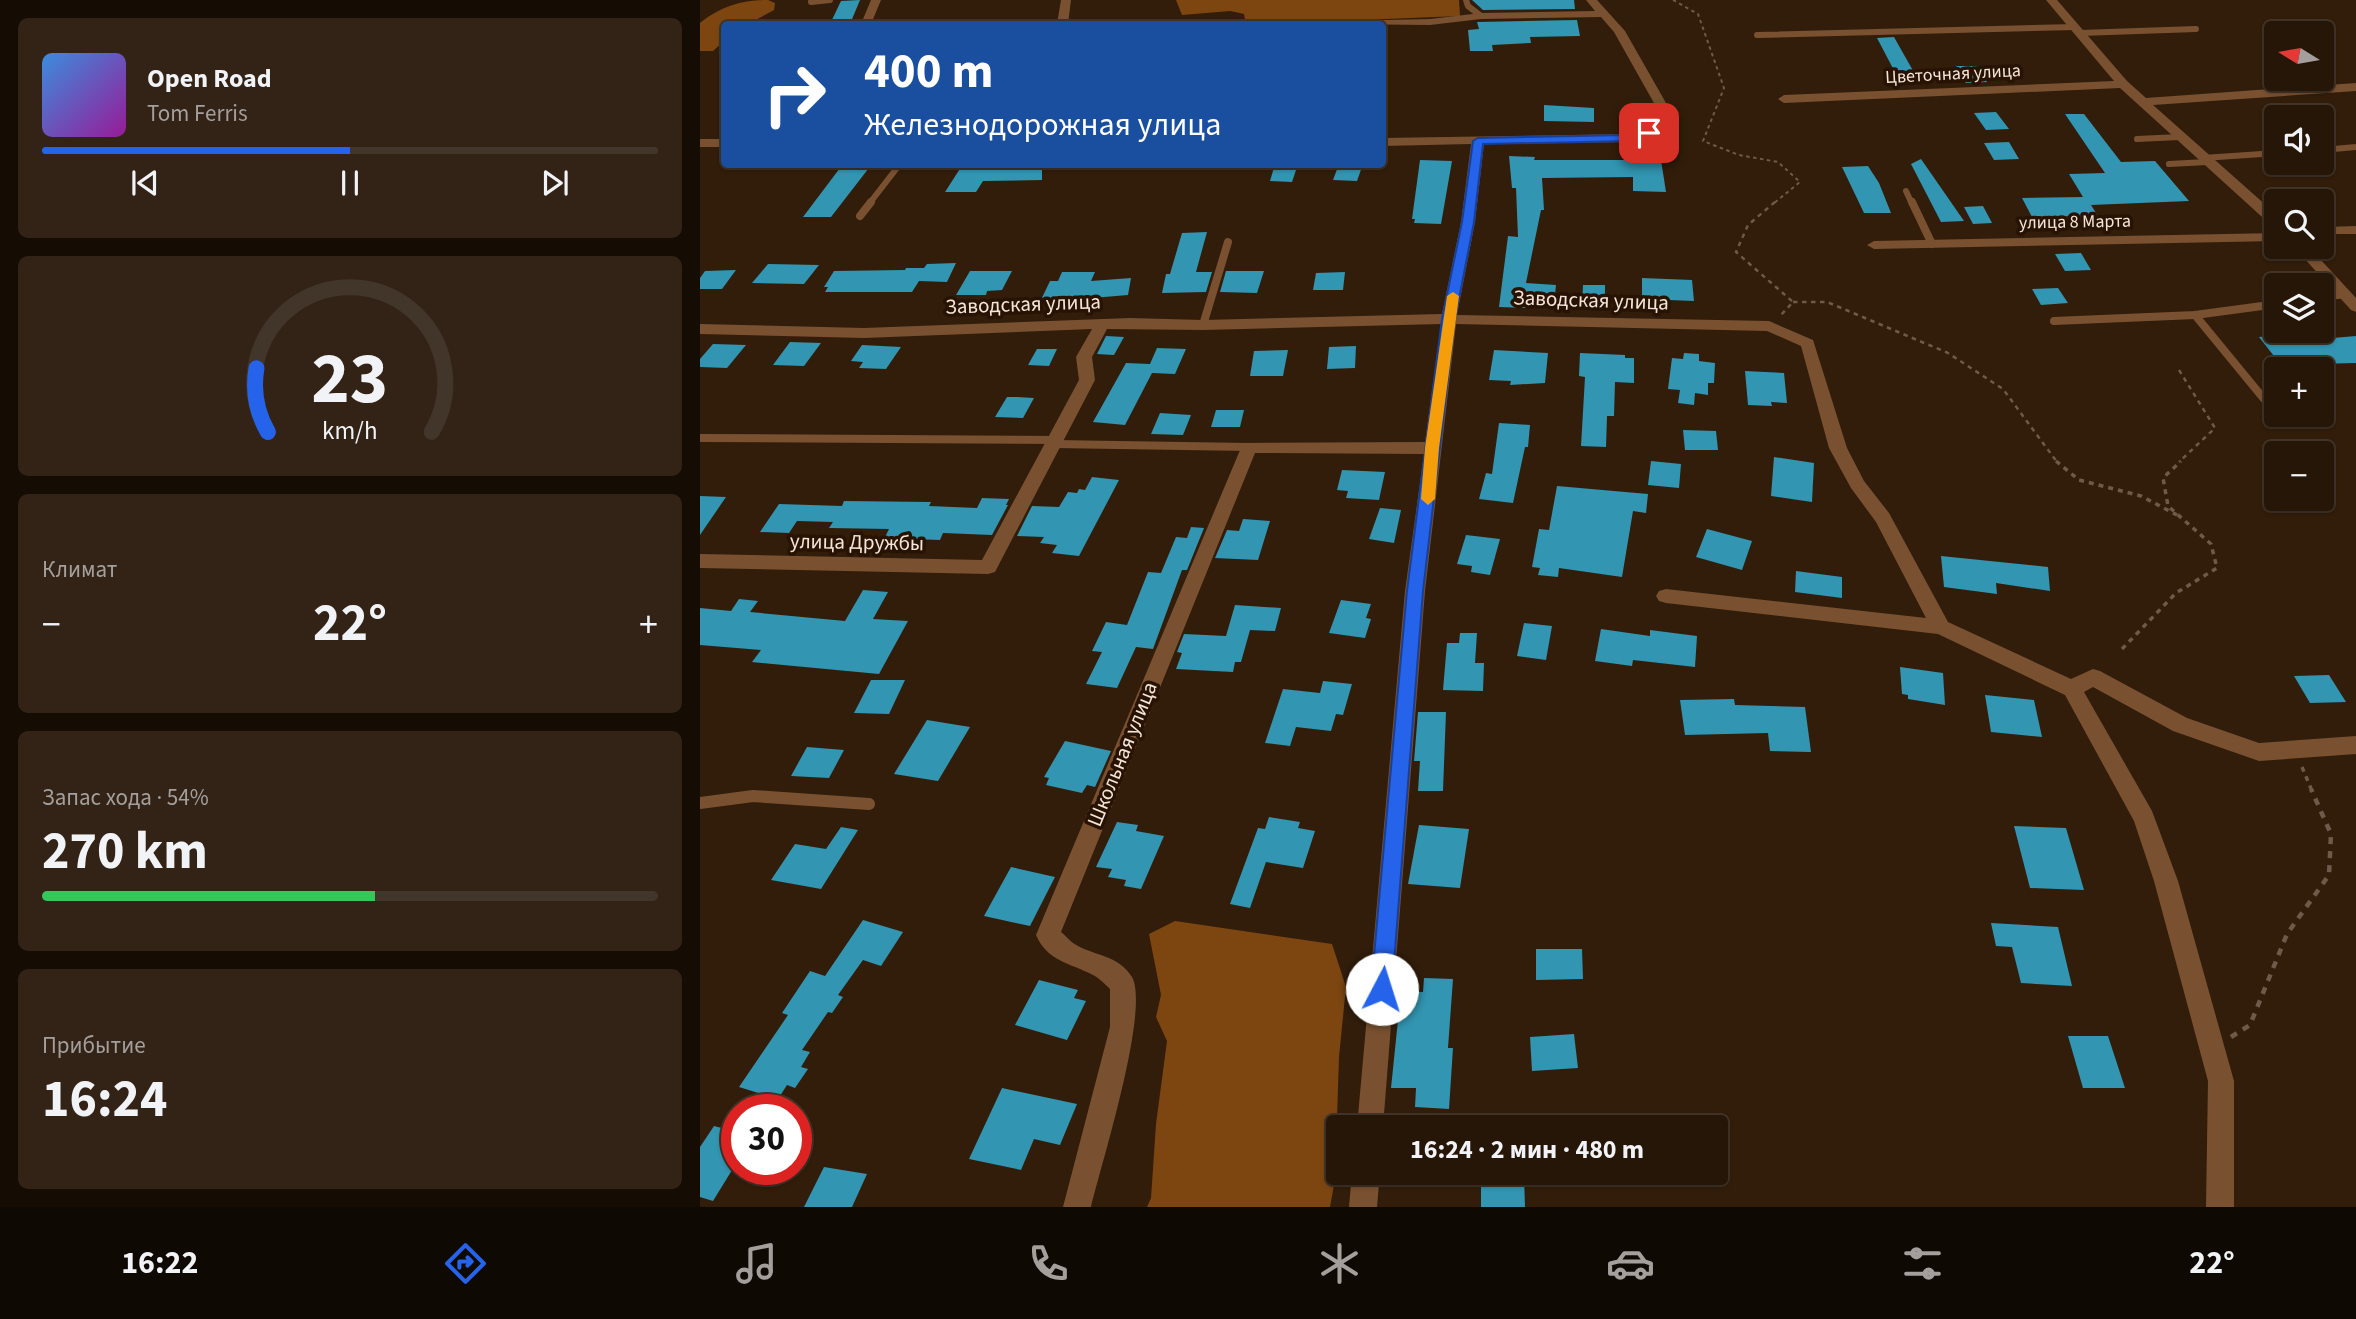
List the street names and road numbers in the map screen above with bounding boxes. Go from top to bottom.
street label: Цветочная улица [1885,58,2021,90]
street label: улица 8 Марта [2019,209,2131,235]
street label: Заводская улица [1513,282,1669,318]
street label: Заводская улица [945,286,1101,322]
street label: улица Дружбы [790,526,924,558]
street label: Школьная улица [1079,677,1165,831]

